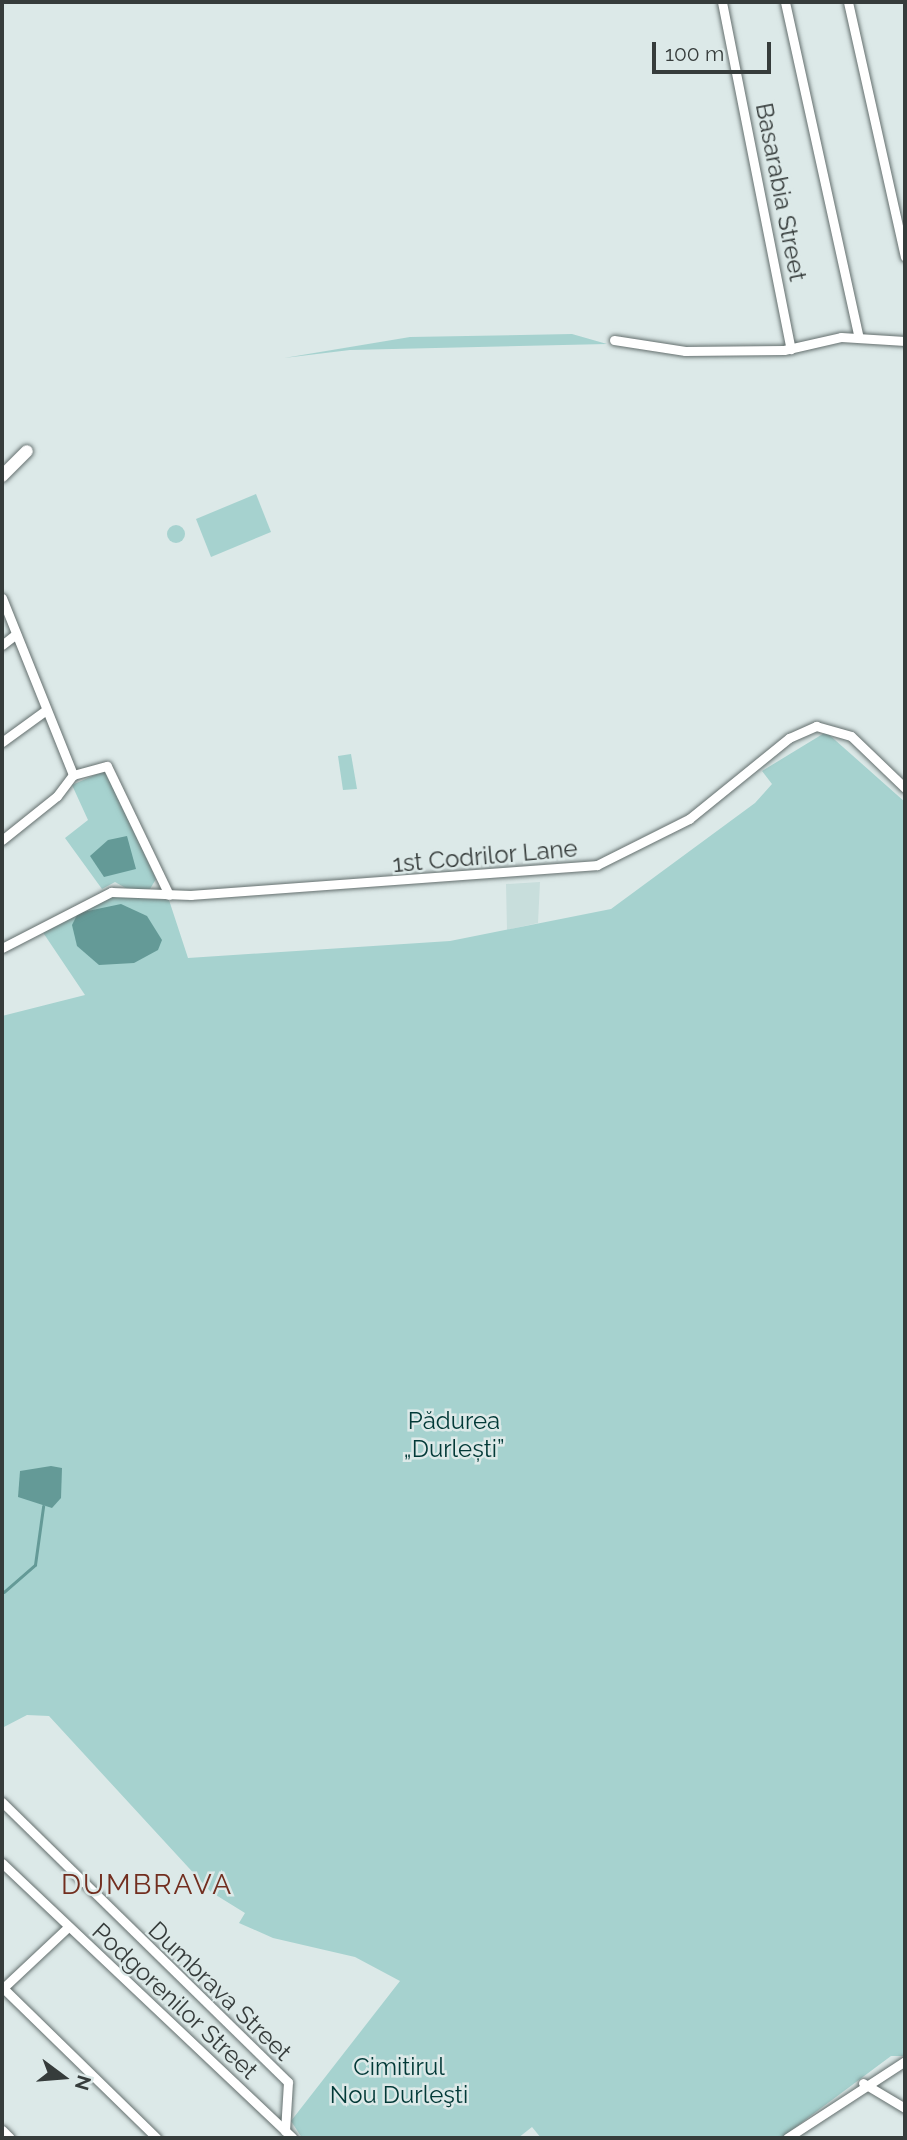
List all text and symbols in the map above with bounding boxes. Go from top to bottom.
scale bar [655,28,774,72]
text: 100 m [665,41,724,66]
street label: Basarabia Street [750,100,812,284]
street label: 1st Codrilor Lane [391,834,579,878]
park label: Pădurea „Durlești” [403,1407,505,1463]
district label: DUMBRAVA [62,1868,232,1902]
street label: Dumbrava Street [143,1915,297,2067]
street label: Podgorenilor Street [86,1917,264,2085]
north arrow [28,2042,98,2112]
park label: Cimitirul Nou Durleşti [330,2053,468,2109]
text: N [71,2073,96,2093]

